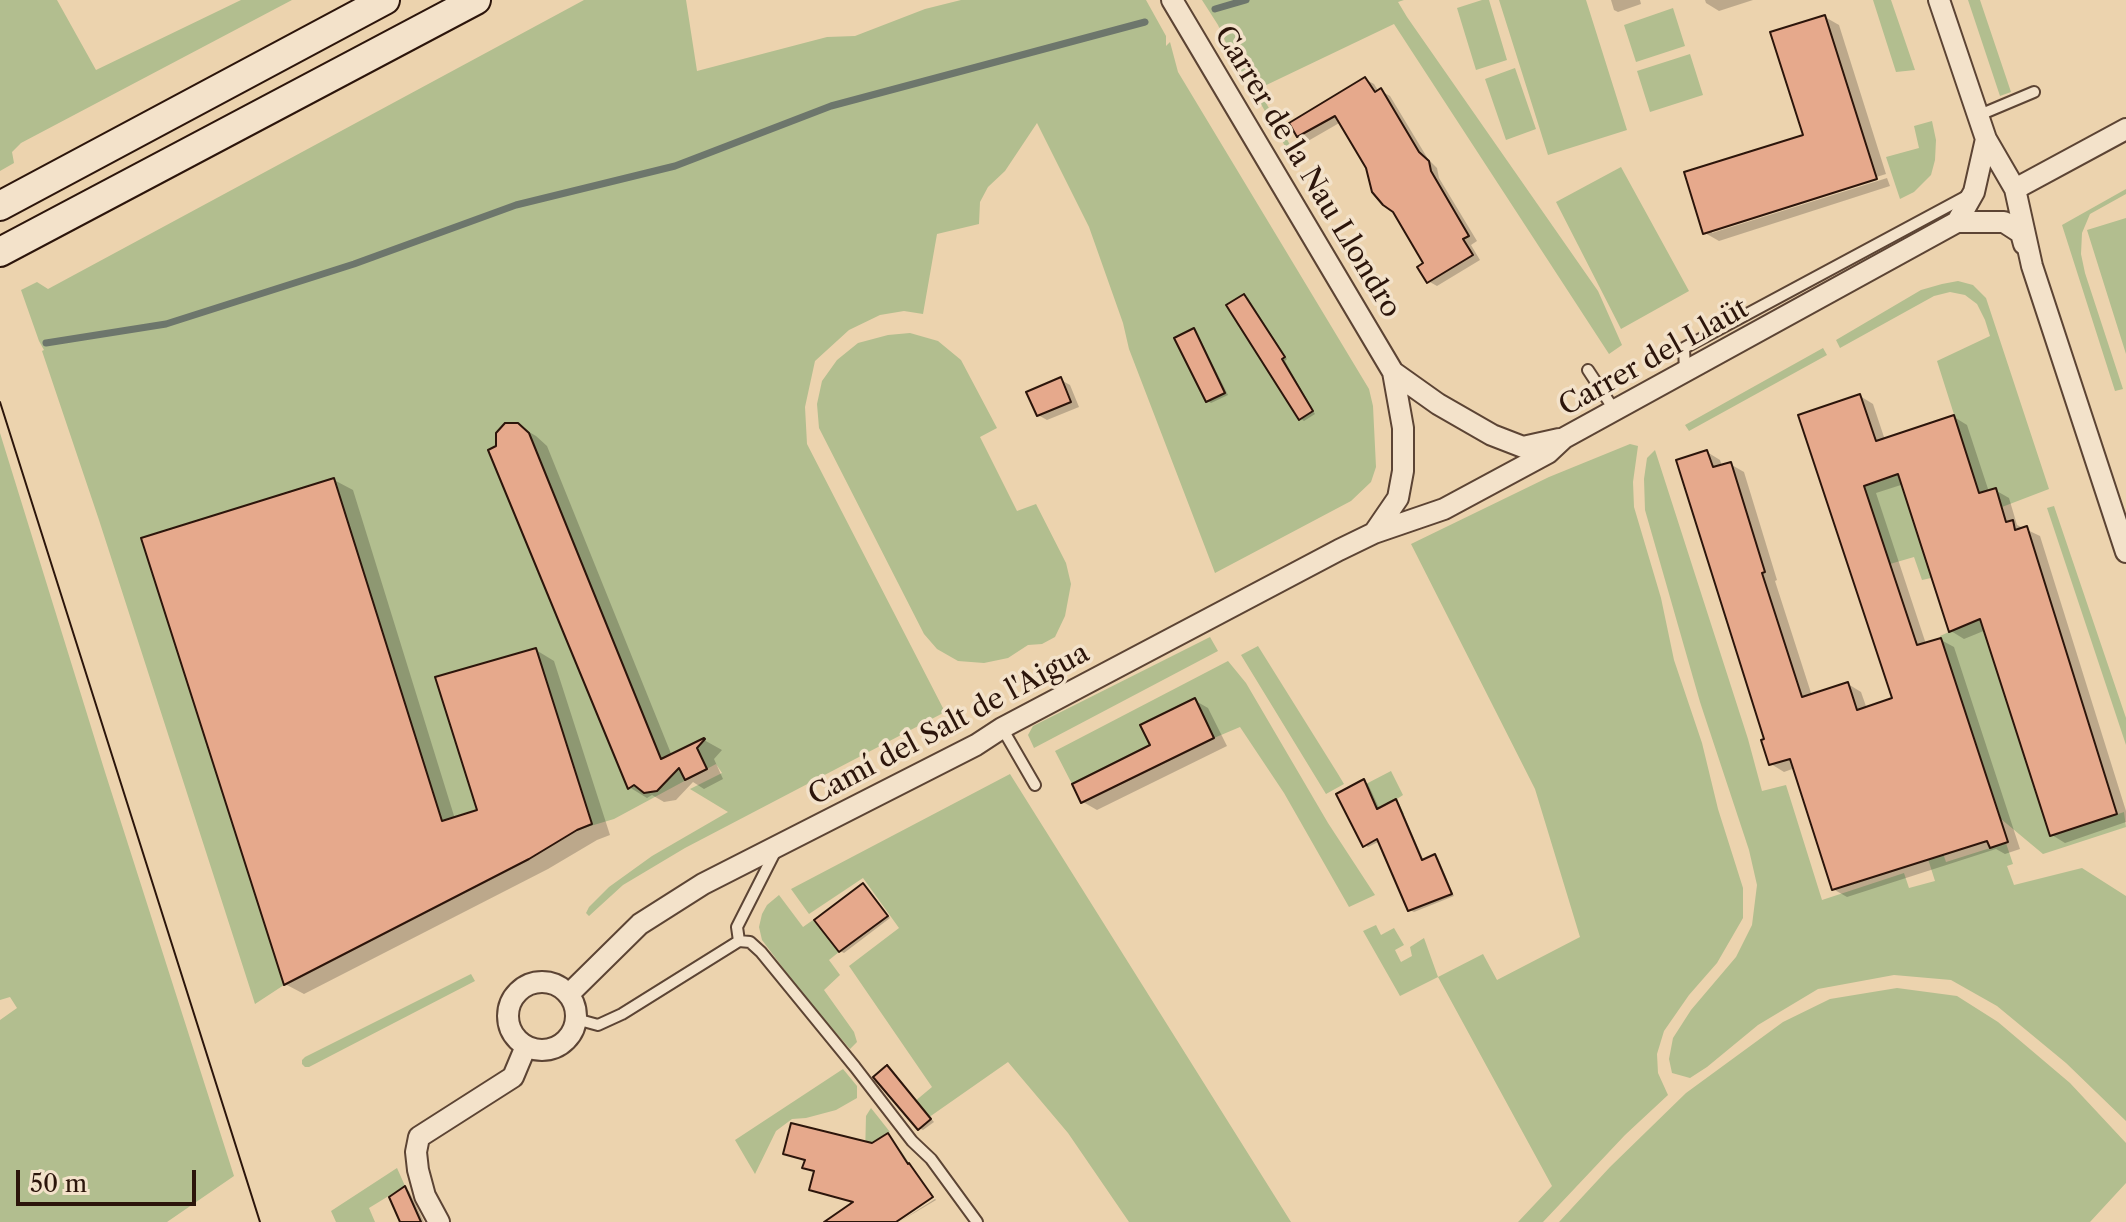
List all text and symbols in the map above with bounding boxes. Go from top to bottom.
street label: Carrer de la Nau Llondro [1207,20,1407,324]
street label: Carrer del Llaüt [1554,292,1754,424]
street label: Camí del Salt de l'Aigua [803,637,1095,813]
scale bar [20,1154,200,1204]
text: 50 m [30,1169,87,1198]

